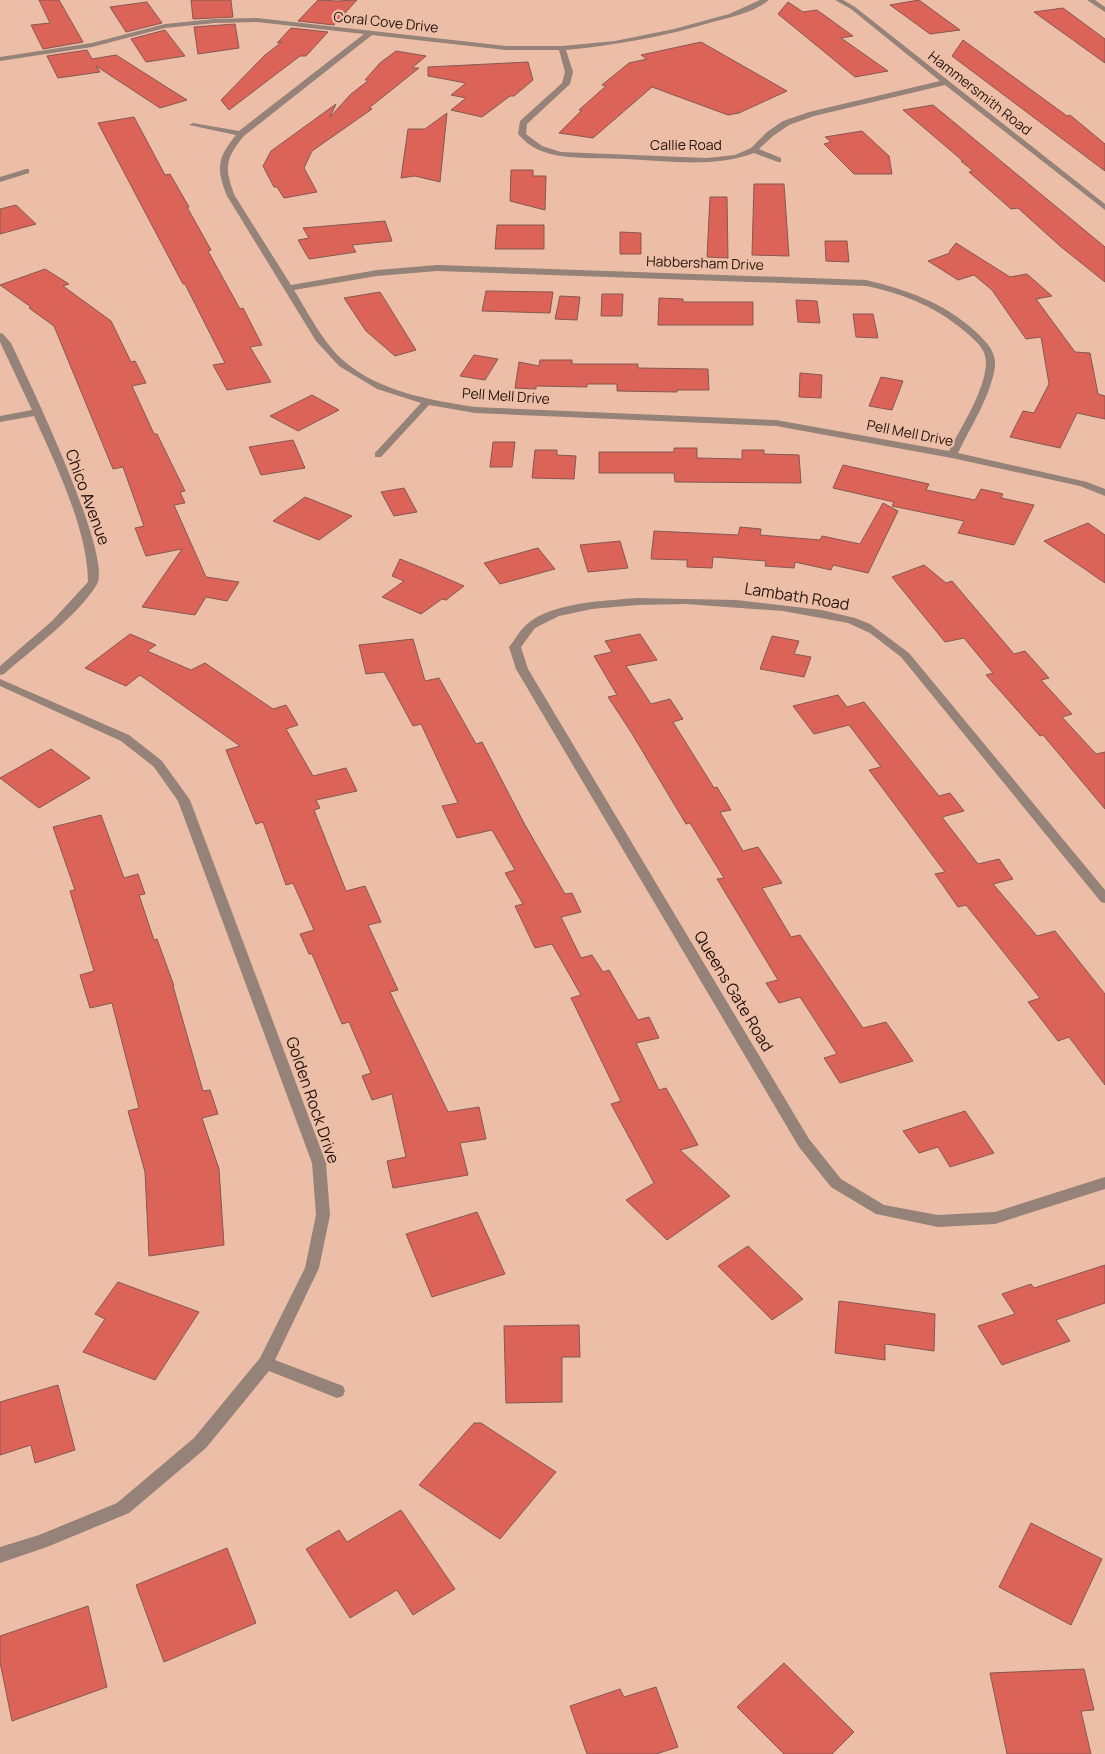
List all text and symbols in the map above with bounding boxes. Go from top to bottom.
street label: Coral Cove Drive [333,7,439,36]
street label: Hammersmith Road [925,46,1036,139]
street label: Callie Road [650,135,722,154]
street label: Habbersham Drive [646,251,764,274]
street label: Pell Mell Drive [462,383,551,408]
street label: Pell Mell Drive [865,415,955,450]
street label: Chico Avenue [60,446,116,548]
street label: Lambath Road [743,577,851,615]
street label: Queens Gate Road [689,926,779,1056]
street label: Golden Rock Drive [281,1034,345,1166]

